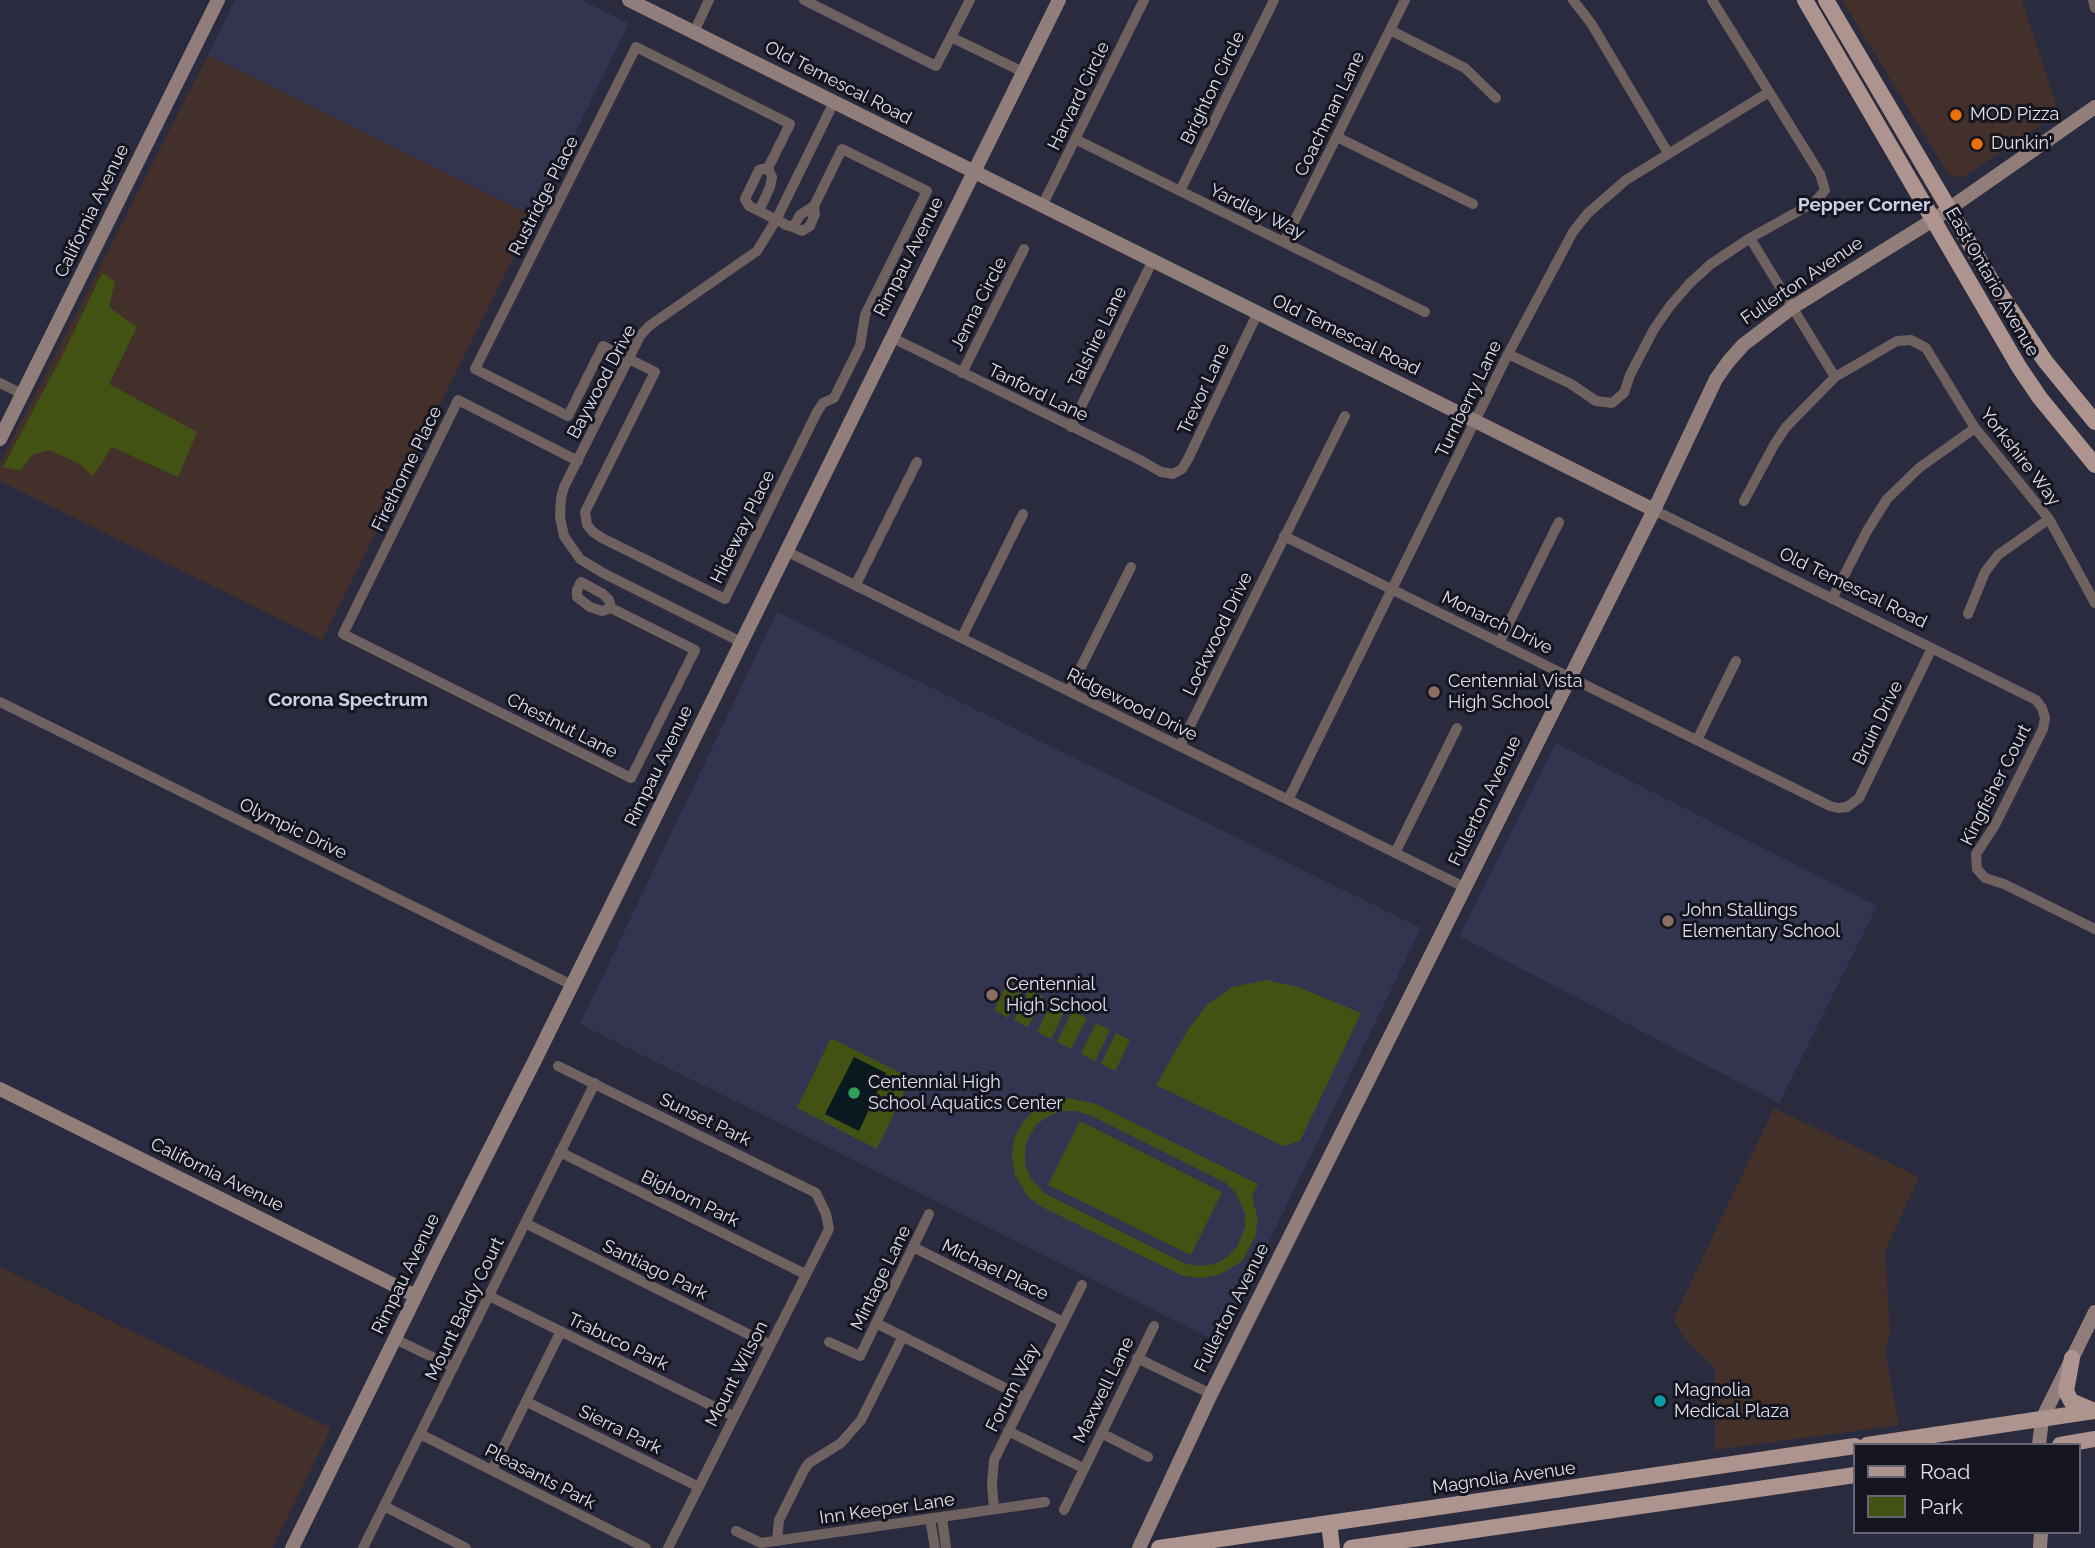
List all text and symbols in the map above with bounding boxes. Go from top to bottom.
street label: Brighton Circle [1176,28,1250,148]
street label: Old Temescal Road [761,37,915,129]
street label: Harvard Circle [1043,38,1115,154]
street label: Coachman Lane [1290,48,1370,180]
place label: MOD Pizza [1970,104,2059,126]
marker: MOD Pizza [1948,107,1964,123]
street label: Rustridge Place [505,133,583,259]
place label: Dunkin' [1991,133,2052,155]
marker: Dunkin' [1969,136,1985,152]
street label: California Avenue [50,141,134,281]
street label: Yardley Way [1206,180,1308,244]
street label: Rimpau Avenue [870,194,948,320]
district label: Pepper Corner [1798,194,1930,216]
street label: East Ontario Avenue [1941,204,2043,360]
street label: Fullerton Avenue [1737,232,1867,330]
street label: Jenna Circle [946,254,1012,354]
street label: Talshire Lane [1064,283,1132,391]
street label: Old Temescal Road [1269,290,1423,380]
street label: Baywood Drive [563,321,641,443]
street label: Turnberry Lane [1431,337,1507,461]
street label: Trevor Lane [1174,340,1234,438]
street label: Tanford Lane [984,359,1092,427]
street label: Firethorne Place [367,403,447,535]
street label: Yorkshire Way [1975,404,2065,510]
street label: Hideway Place [706,467,780,587]
street label: Old Temescal Road [1776,543,1930,633]
street label: Lockwood Drive [1179,569,1257,699]
street label: Monarch Drive [1438,587,1556,659]
street label: Ridgewood Drive [1063,664,1201,746]
place label: Centennial Vista High School [1448,671,1583,714]
street label: Bruin Drive [1848,677,1908,769]
marker: Centennial Vista High School [1426,684,1442,700]
district label: Corona Spectrum [268,689,428,711]
street label: Chestnut Lane [503,689,621,763]
street label: Rimpau Avenue [620,702,698,830]
street label: Kingfisher Court [1956,721,2036,849]
street label: Fullerton Avenue [1444,732,1526,870]
street label: Olympic Drive [236,794,350,864]
place label: John Stallings Elementary School [1682,900,1840,942]
marker: John Stallings Elementary School [1660,913,1676,929]
place label: Centennial High School [1006,974,1107,1016]
marker: Centennial High School [984,987,1000,1003]
place label: Centennial High School Aquatics Center [868,1072,1063,1114]
marker: Centennial High School Aquatics Center [846,1085,862,1101]
street label: Sunset Park [656,1089,754,1151]
street label: California Avenue [147,1133,287,1217]
street label: Bighorn Park [637,1166,743,1232]
street label: Rimpau Avenue [367,1210,445,1338]
street label: Mintage Lane [846,1222,916,1334]
street label: Mount Baldy Court [421,1234,509,1384]
street label: Santiago Park [599,1235,711,1305]
street label: Michael Place [938,1235,1052,1305]
street label: Fullerton Avenue [1190,1240,1274,1376]
street label: Trabuco Park [564,1308,672,1376]
street label: Mount Wilson [701,1318,773,1430]
street label: Maxwell Lane [1069,1333,1139,1447]
street label: Forum Way [982,1340,1044,1436]
place label: Magnolia Medical Plaza [1674,1380,1789,1422]
marker: Magnolia Medical Plaza [1652,1393,1668,1409]
street label: Sierra Park [575,1401,665,1459]
street label: Pleasants Park [481,1440,599,1514]
legend [1854,1443,2081,1534]
street label: Magnolia Avenue [1431,1457,1577,1499]
text: Road [1920,1459,1970,1484]
street label: Inn Keeper Lane [818,1489,956,1529]
text: Park [1920,1494,1963,1519]

